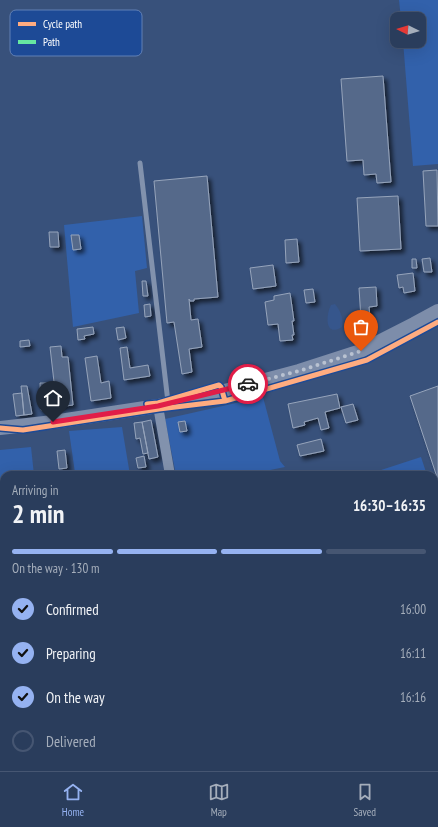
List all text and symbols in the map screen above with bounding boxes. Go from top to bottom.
legend [10,10,142,56]
north arrow [390,12,426,48]
map controls [390,12,426,48]
text: Cycle path [43,17,82,31]
text: Path [43,35,60,49]
pin [344,310,378,351]
icon: bag [350,316,372,338]
courier [228,364,268,404]
icon: car [237,373,259,395]
pin [36,381,70,422]
icon: home [42,387,64,409]
text: Arriving in [12,482,59,499]
text: 16:30–16:35 [353,496,426,515]
text: 2 min [12,497,65,530]
text: On the way · 130 m [12,560,99,577]
icon: check [12,598,34,620]
text: Confirmed [46,600,99,619]
text: 16:00 [400,601,426,618]
icon: check [12,642,34,664]
text: Preparing [46,644,96,663]
text: 16:11 [400,645,426,662]
icon: check [12,686,34,708]
text: On the way [46,688,105,707]
text: 16:16 [400,689,426,706]
text: Delivered [46,732,96,751]
tab: Home [62,781,84,819]
tab: Map [208,781,230,819]
tab: Saved [353,781,376,819]

